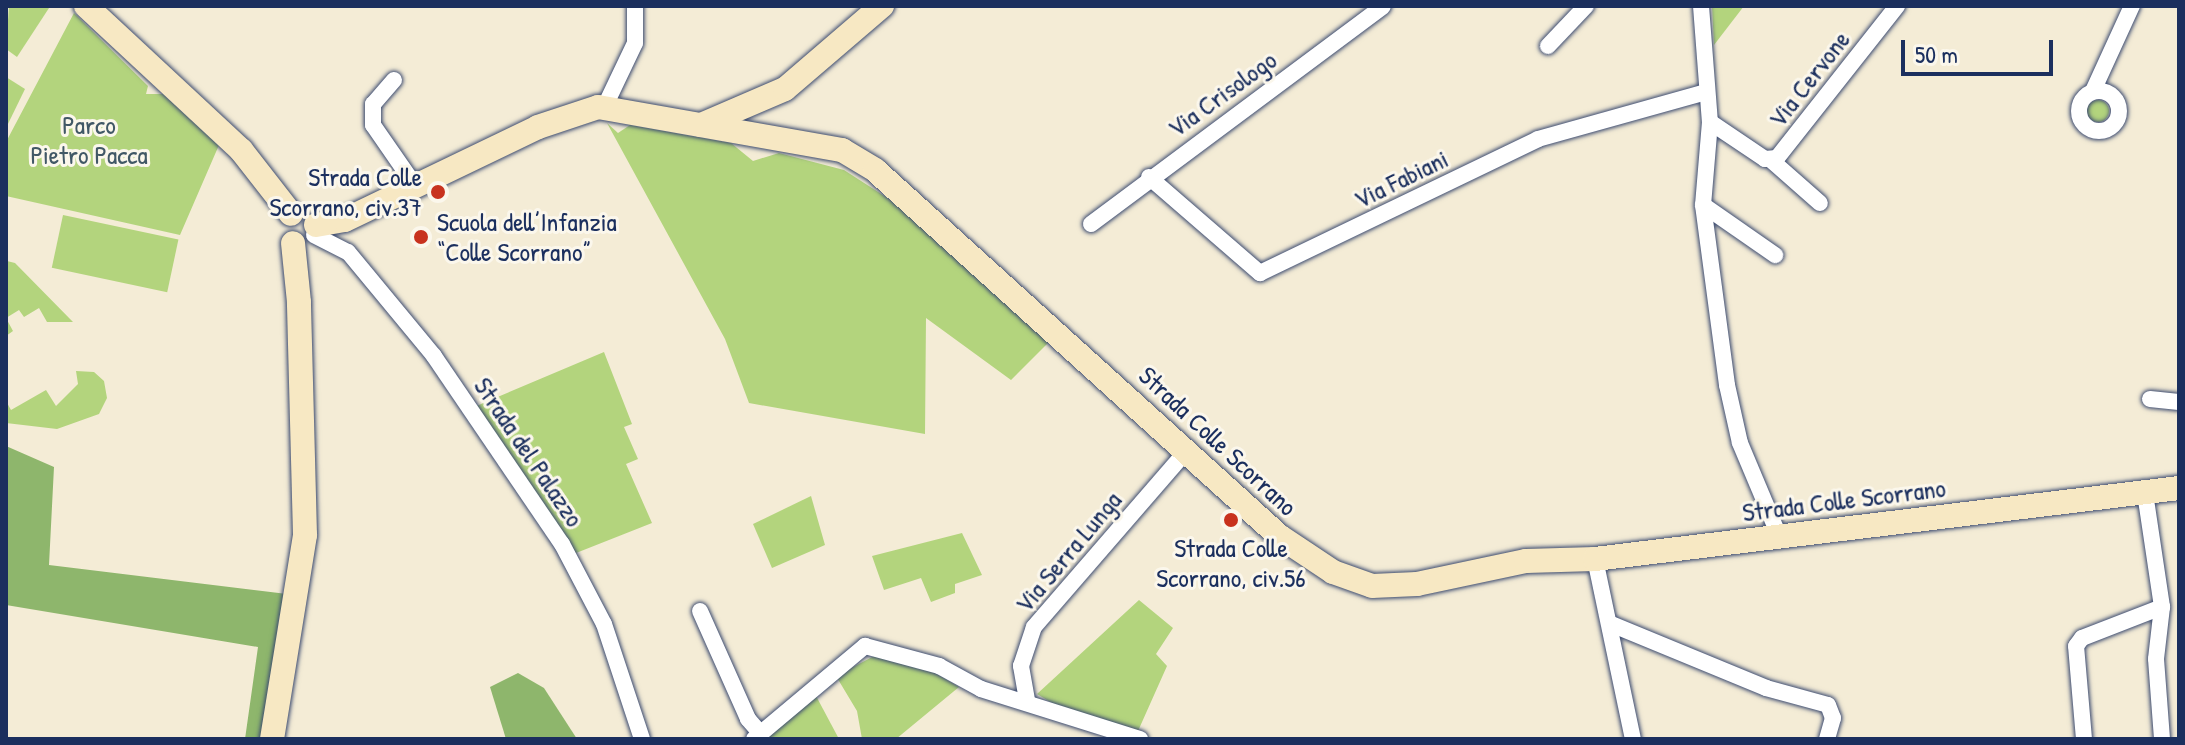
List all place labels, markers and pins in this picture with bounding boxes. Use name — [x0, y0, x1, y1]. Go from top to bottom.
place label: Strada Colle Scorrano, civ.37 — [269, 161, 422, 222]
marker: Strada Colle Scorrano, civ.37 — [429, 183, 447, 201]
place label: Scuola dell’Infanzia “Colle Scorrano” — [437, 206, 617, 268]
marker: Scuola dell’Infanzia “Colle Scorrano” — [412, 228, 430, 246]
marker: Strada Colle Scorrano, civ.56 — [1222, 511, 1240, 529]
place label: Strada Colle Scorrano, civ.56 — [1156, 532, 1306, 594]

